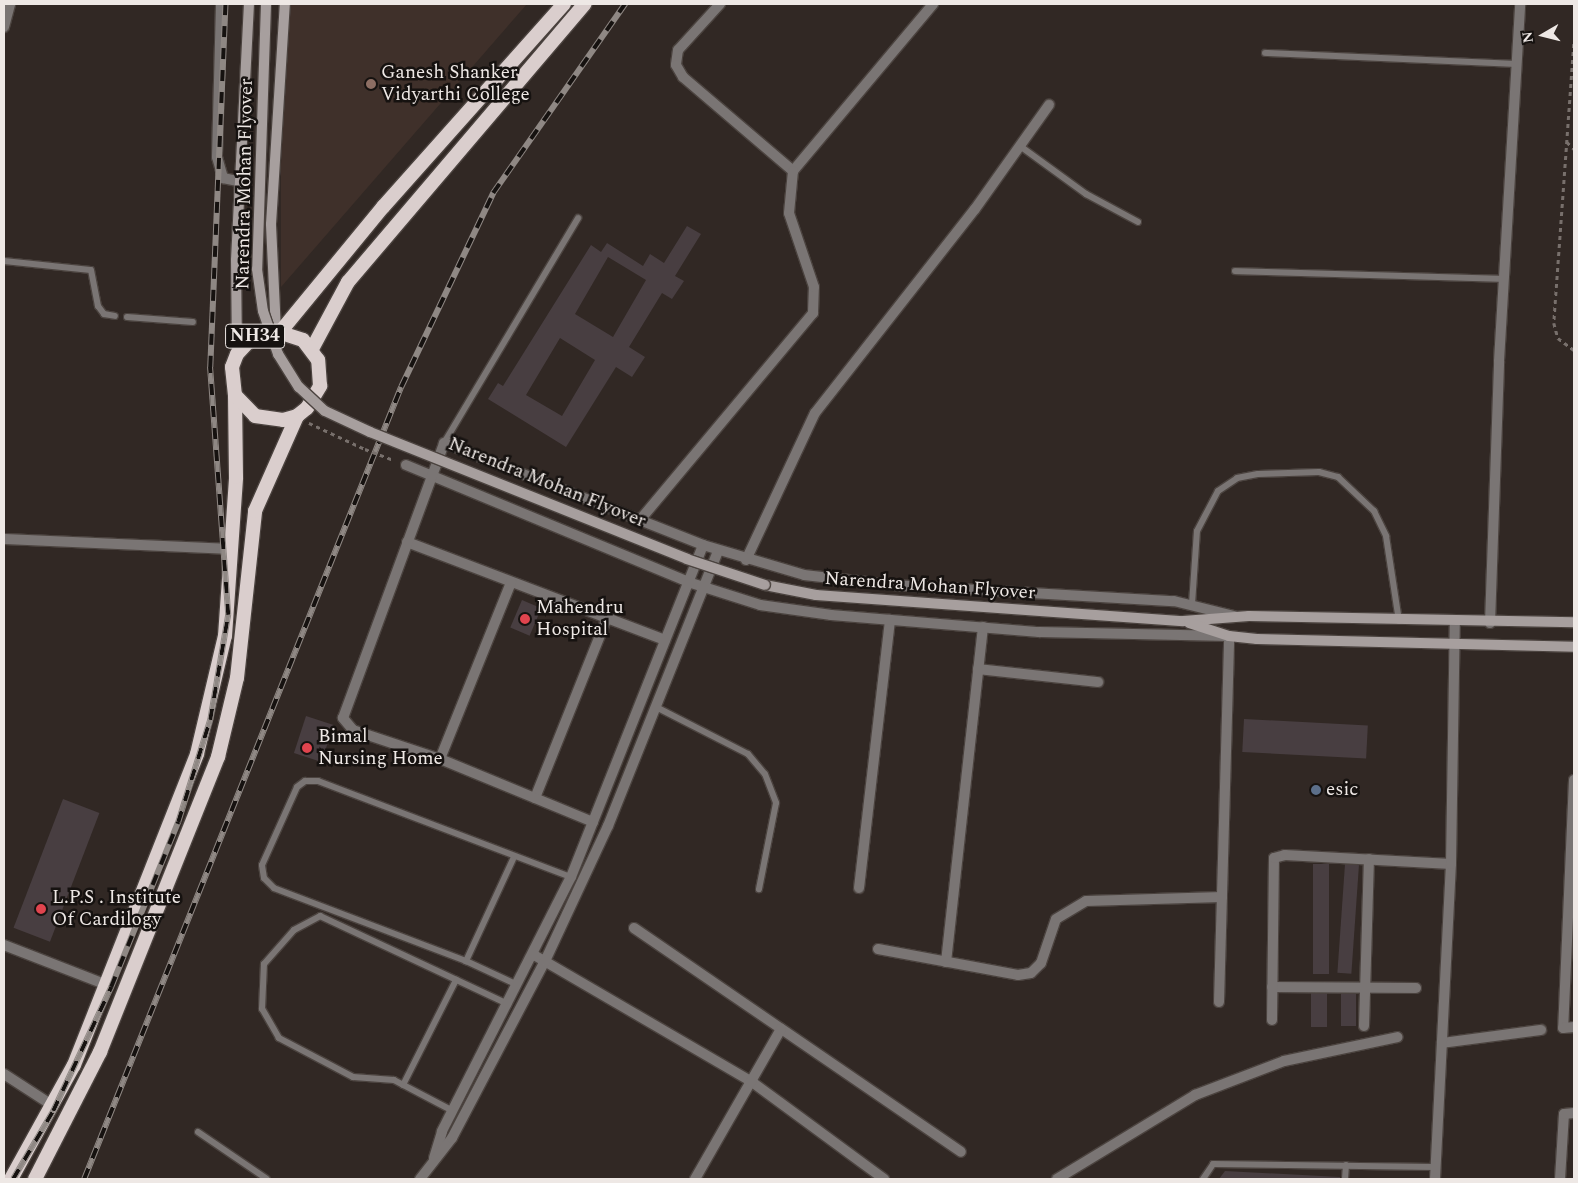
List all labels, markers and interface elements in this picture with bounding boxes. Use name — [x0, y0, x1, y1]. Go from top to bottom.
north arrow — [1518, 10, 1568, 60]
text: N — [1516, 30, 1539, 44]
place label: Ganesh Shanker Vidyarthi College — [381, 62, 530, 106]
street label: Narendra Mohan Flyover — [232, 78, 258, 290]
marker: Ganesh Shanker Vidyarthi College — [365, 78, 377, 90]
road number: NH34 — [225, 321, 285, 352]
street label: Narendra Mohan Flyover — [445, 433, 649, 533]
street label: Narendra Mohan Flyover — [824, 567, 1036, 605]
place label: Mahendru Hospital — [536, 597, 624, 641]
marker: Mahendru Hospital — [518, 612, 532, 626]
place label: Bimal Nursing Home — [318, 726, 443, 770]
marker: Bimal Nursing Home — [300, 741, 314, 755]
place label: esic — [1326, 779, 1358, 801]
marker: esic — [1310, 784, 1322, 796]
place label: L.P.S . Institute Of Cardilogy — [52, 887, 181, 931]
marker: L.P.S . Institute Of Cardilogy — [34, 902, 48, 916]

